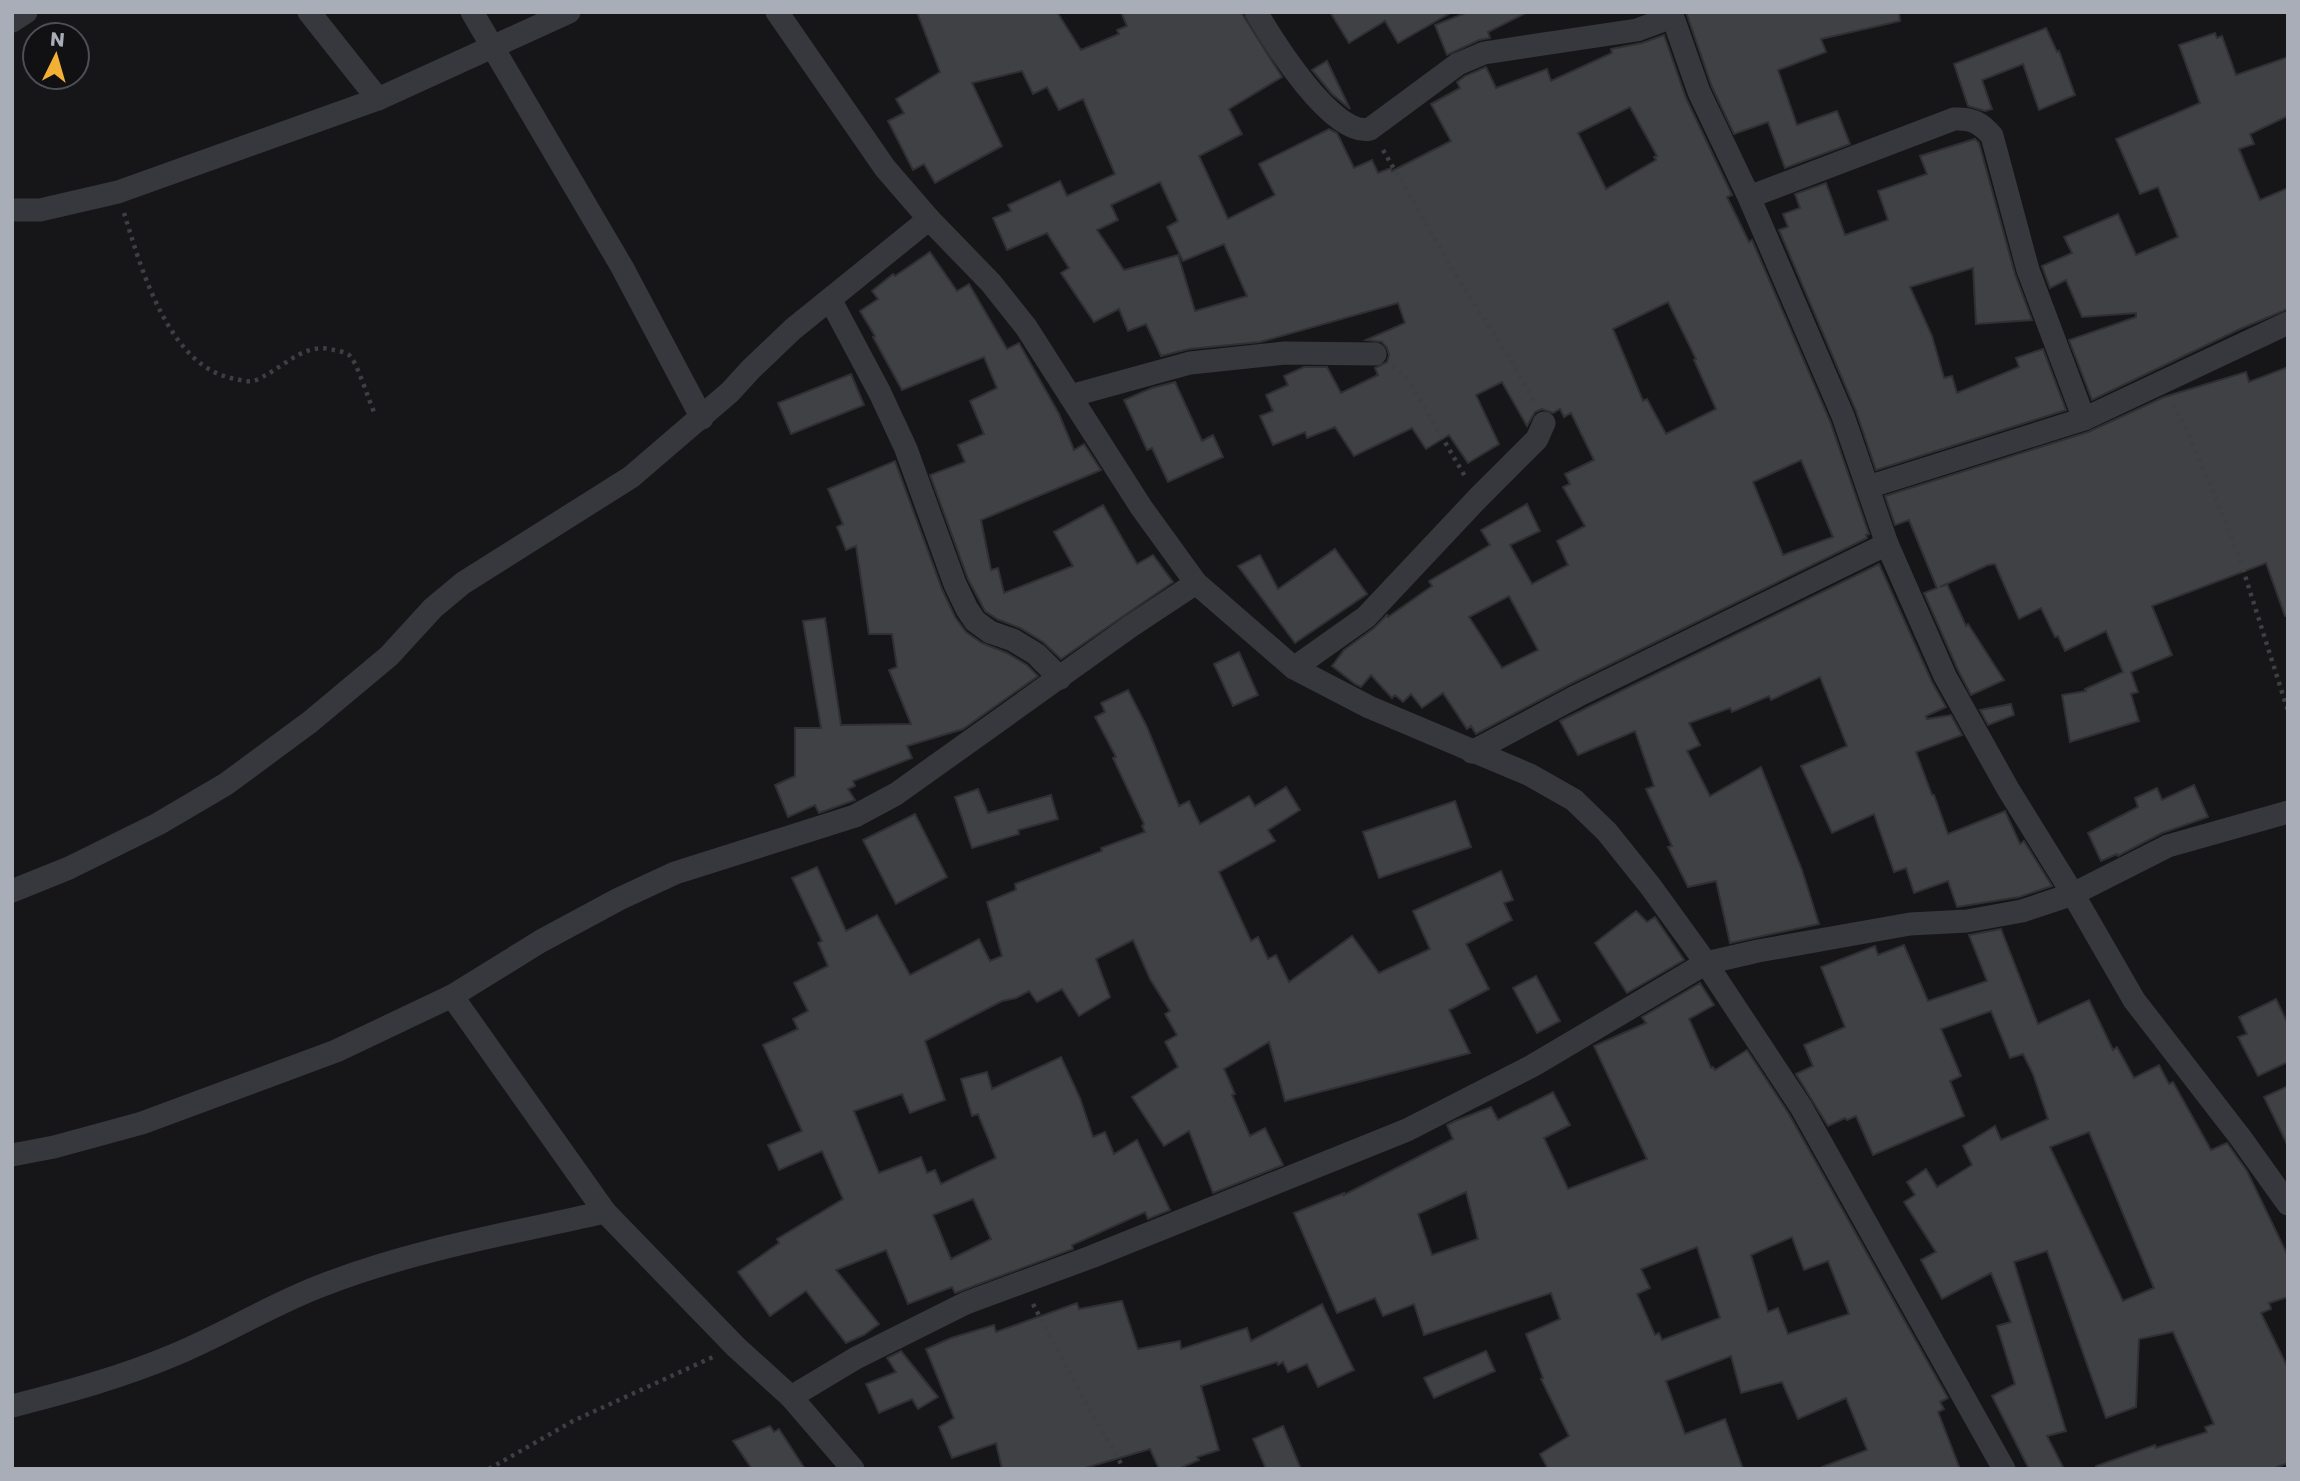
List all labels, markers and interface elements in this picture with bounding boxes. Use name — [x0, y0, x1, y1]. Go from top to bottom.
north arrow — [21, 21, 91, 91]
text: N — [49, 25, 66, 54]

